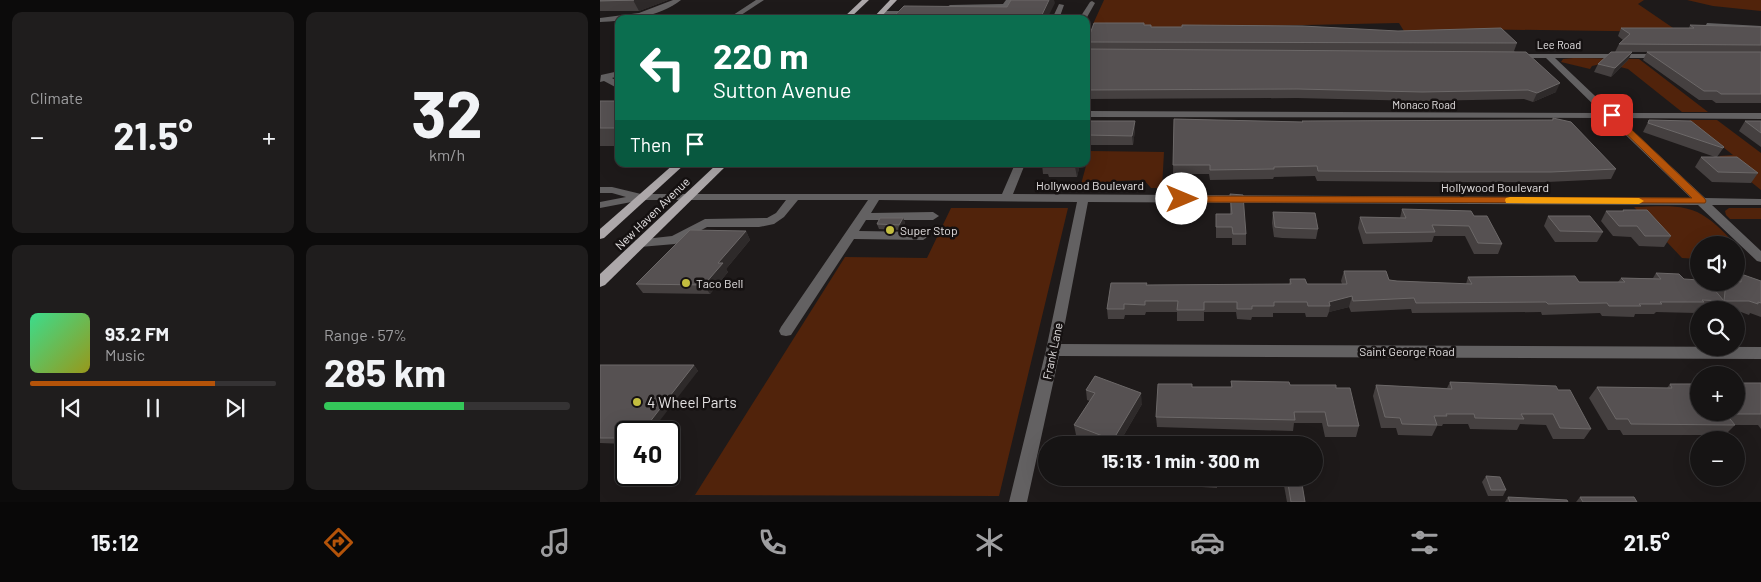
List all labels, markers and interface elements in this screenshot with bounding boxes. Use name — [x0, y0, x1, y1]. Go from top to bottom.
text: 220 m — [713, 34, 808, 76]
icon: left — [630, 35, 695, 100]
street label: Lee Road — [1537, 38, 1581, 51]
text: 32 — [411, 73, 483, 151]
text: Sutton Avenue — [713, 76, 852, 102]
text: Climate — [30, 88, 83, 107]
pin — [1591, 94, 1633, 136]
street label: Monaco Road — [1392, 98, 1456, 111]
icon: arrive — [1598, 101, 1626, 129]
text: 21.5° — [113, 112, 193, 158]
text: − — [30, 119, 44, 153]
text: + — [262, 119, 276, 153]
icon: arrive — [681, 130, 709, 158]
text: Then — [630, 133, 671, 156]
text: km/h — [429, 145, 465, 164]
position arrow — [1155, 172, 1207, 224]
street label: New Haven Avenue — [612, 174, 692, 252]
street label: Hollywood Boulevard — [1036, 178, 1144, 192]
street label: Hollywood Boulevard — [1441, 180, 1549, 194]
place label: Super Stop — [900, 223, 958, 237]
marker: Super Stop — [884, 224, 896, 236]
map controls — [1690, 236, 1745, 486]
button: sound — [1690, 236, 1745, 291]
place label: Taco Bell — [696, 276, 743, 290]
marker: Taco Bell — [680, 277, 692, 289]
button: search — [1690, 301, 1745, 356]
street label: Frank Lane — [1039, 321, 1065, 381]
text: 93.2 FM — [105, 322, 169, 345]
text: Range · 57% — [324, 325, 407, 344]
street label: Saint George Road — [1359, 344, 1455, 358]
text: Music — [105, 345, 145, 364]
text: 285 km — [324, 349, 446, 395]
button: + — [1690, 366, 1745, 421]
place label: 4 Wheel Parts — [647, 393, 737, 411]
icon: previous — [57, 394, 85, 422]
icon: pause — [139, 394, 167, 422]
icon: next — [221, 394, 249, 422]
marker: 4 Wheel Parts — [631, 396, 643, 408]
speed limit sign: 40 — [615, 421, 680, 486]
button: − — [1690, 431, 1745, 486]
text: 15:13 · 1 min · 300 m — [1101, 449, 1260, 472]
icon: directions — [321, 525, 356, 560]
icon: music — [538, 525, 573, 560]
icon: phone — [755, 525, 790, 560]
icon: climate — [972, 525, 1007, 560]
icon: car — [1190, 525, 1225, 560]
icon: filters — [1407, 525, 1442, 560]
text: 15:12 — [91, 529, 139, 555]
text: 21.5° — [1624, 529, 1670, 555]

